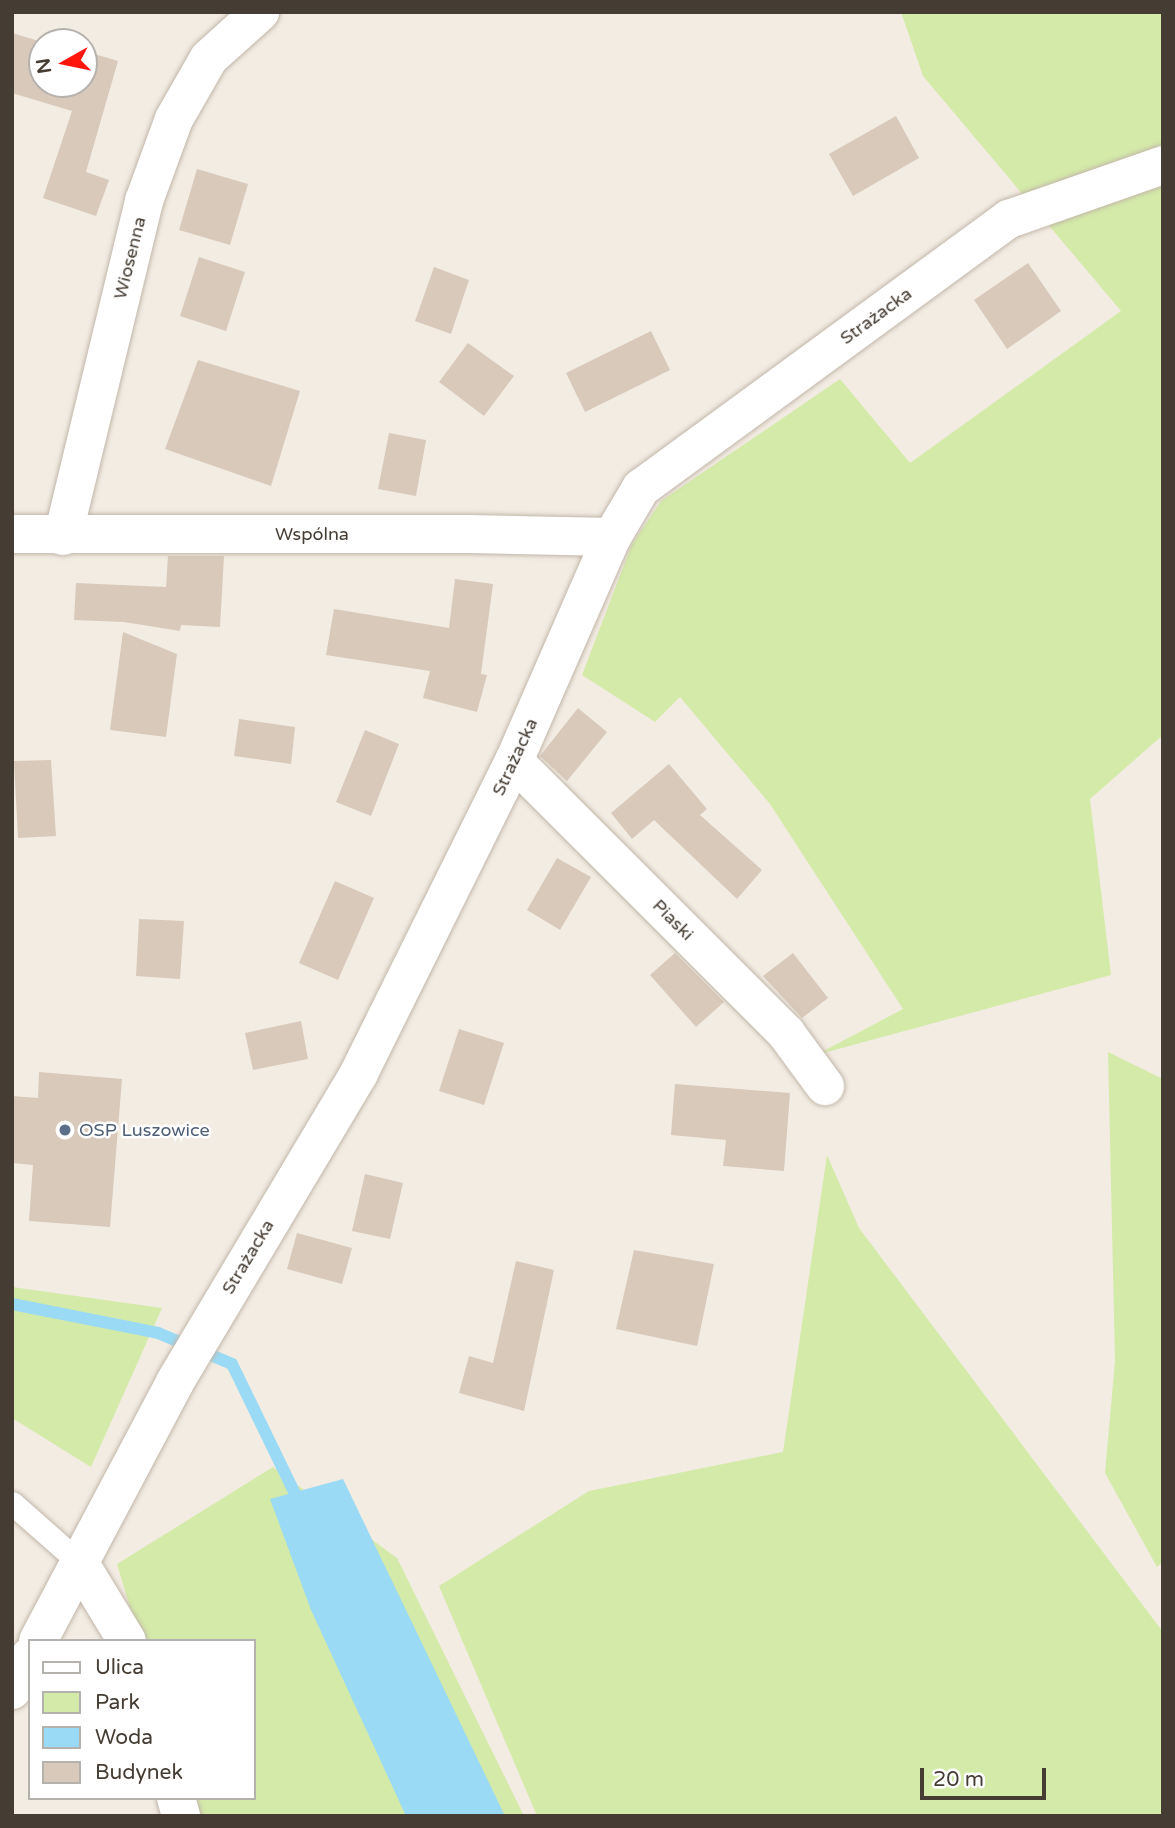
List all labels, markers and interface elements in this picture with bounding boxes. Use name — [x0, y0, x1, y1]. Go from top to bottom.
north arrow — [28, 28, 98, 98]
text: N — [32, 57, 56, 75]
street label: Wiosenna — [109, 214, 151, 302]
street label: Strażacka — [836, 283, 916, 349]
street label: Wspólna — [275, 523, 349, 545]
street label: Strażacka — [488, 715, 542, 799]
street label: Piaski — [648, 895, 698, 945]
place label: OSP Luszowice — [79, 1119, 210, 1141]
marker: OSP Luszowice — [57, 1122, 73, 1138]
street label: Strażacka — [217, 1216, 279, 1298]
legend — [28, 1639, 256, 1800]
text: Ulica — [95, 1655, 144, 1680]
text: Park — [95, 1690, 140, 1715]
text: Woda — [95, 1725, 153, 1750]
scale bar — [923, 1755, 1049, 1799]
text: Budynek — [95, 1760, 183, 1785]
text: 20 m — [933, 1767, 984, 1792]

